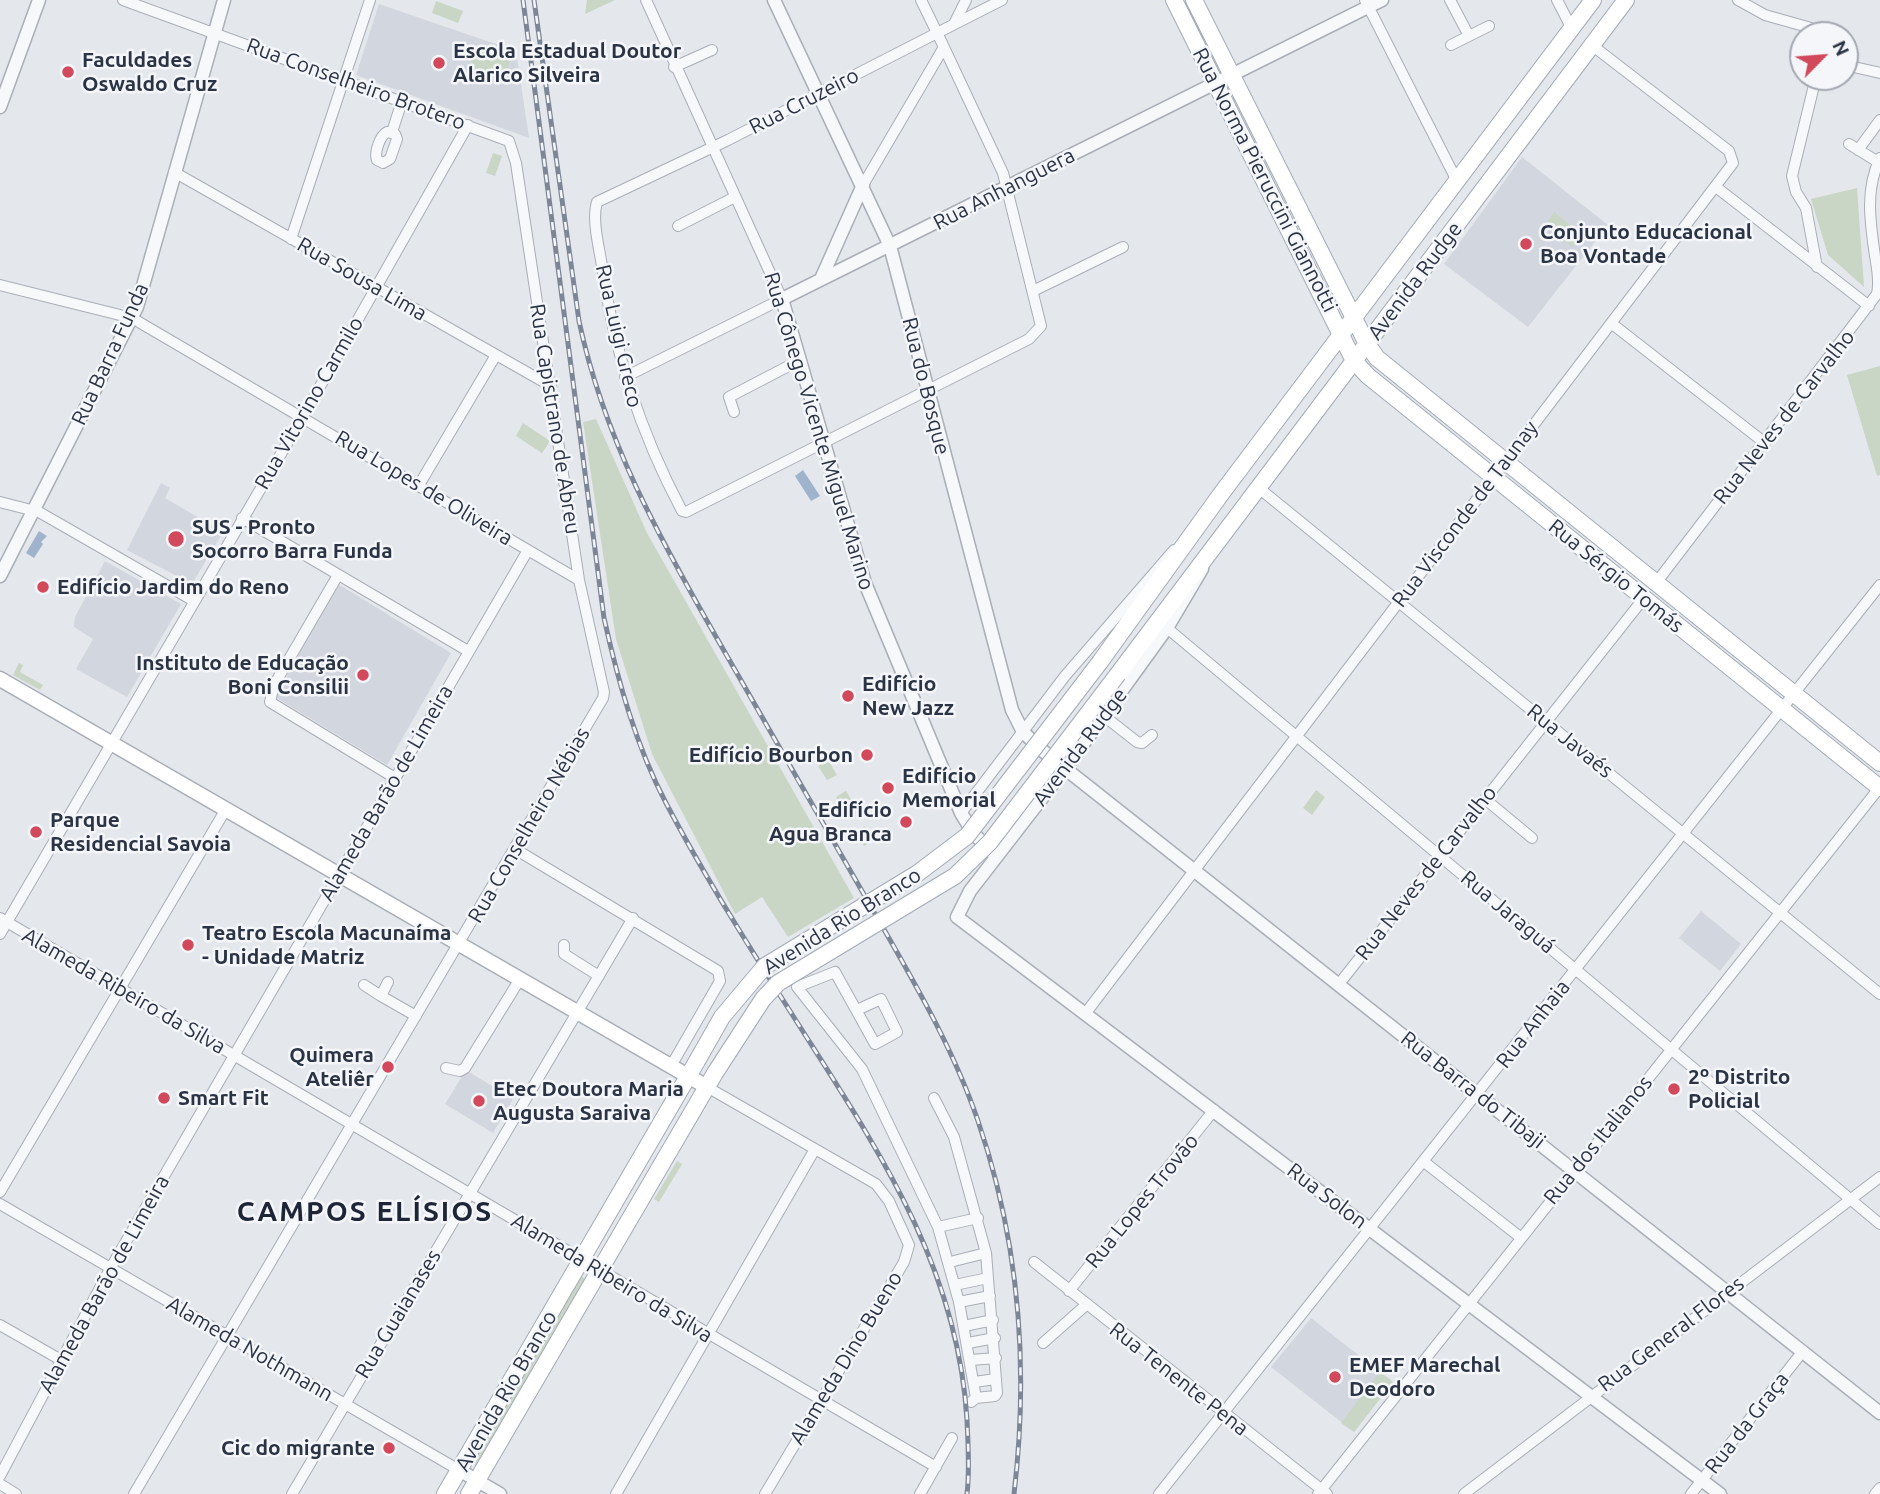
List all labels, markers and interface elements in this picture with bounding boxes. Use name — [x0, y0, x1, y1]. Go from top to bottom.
north arrow — [1789, 21, 1859, 91]
street label: Rua Conselheiro Brotero — [243, 33, 469, 135]
text: N — [1828, 37, 1854, 59]
place label: Escola Estadual Doutor Alarico Silveira — [453, 38, 681, 88]
street label: Rua Norma Pieruccini Giannotti — [1187, 44, 1343, 316]
place label: Faculdades Oswaldo Cruz — [82, 47, 217, 97]
marker: Escola Estadual Doutor Alarico Silveira — [431, 55, 447, 71]
street label: Rua Cruzeiro — [745, 63, 863, 139]
marker: Faculdades Oswaldo Cruz — [60, 64, 76, 80]
street label: Rua Anhanguera — [929, 142, 1079, 236]
street label: Avenida Rudge — [1362, 217, 1468, 345]
place label: Conjunto Educacional Boa Vontade — [1540, 219, 1752, 269]
street label: Rua Sousa Lima — [293, 232, 431, 326]
marker: Conjunto Educacional Boa Vontade — [1518, 236, 1534, 252]
street label: Rua Luigi Greco — [590, 262, 648, 410]
street label: Rua Cônego Vicente Miguel Marino — [759, 269, 879, 593]
street label: Rua Barra Funda — [66, 279, 154, 429]
street label: Rua Capistrano de Abreu — [524, 302, 586, 536]
street label: Rua Vitorino Carmilo — [249, 312, 369, 494]
street label: Rua do Bosque — [897, 315, 955, 457]
street label: Rua Neves de Carvalho — [1708, 325, 1860, 509]
street label: Rua Visconde de Taunay — [1387, 416, 1543, 612]
street label: Rua Lopes de Oliveira — [331, 425, 517, 551]
place label: SUS - Pronto Socorro Barra Funda — [192, 514, 393, 564]
street label: Rua Sérgio Tomás — [1543, 514, 1689, 638]
marker: SUS - Pronto Socorro Barra Funda — [166, 529, 186, 549]
place label: Edifício Jardim do Reno — [57, 574, 289, 600]
marker: Edifício Jardim do Reno — [35, 579, 51, 595]
place label: Instituto de Educação Boni Consilii — [136, 650, 349, 700]
marker: Instituto de Educação Boni Consilii — [355, 667, 371, 683]
place label: Edifício New Jazz — [862, 671, 954, 721]
street label: Alameda Barão de Limeira — [314, 680, 458, 906]
street label: Avenida Rudge — [1027, 683, 1133, 811]
marker: Edifício New Jazz — [840, 688, 856, 704]
street label: Rua Javaés — [1522, 699, 1618, 783]
street label: Rua Conselheiro Nébias — [463, 723, 595, 927]
place label: Edifício Bourbon — [689, 742, 853, 768]
marker: Edifício Bourbon — [859, 747, 875, 763]
place label: Edifício Memorial — [902, 763, 996, 813]
marker: Edifício Memorial — [880, 780, 896, 796]
street label: Rua Neves de Carvalho — [1350, 781, 1502, 965]
place label: Edifício Agua Branca — [769, 797, 892, 847]
place label: Parque Residencial Savoia — [50, 807, 231, 857]
marker: Edifício Agua Branca — [898, 814, 914, 830]
marker: Parque Residencial Savoia — [28, 824, 44, 840]
street label: Avenida Rio Branco — [758, 862, 926, 980]
street label: Rua Jaraguá — [1456, 865, 1560, 959]
place label: Teatro Escola Macunaíma - Unidade Matriz — [202, 920, 451, 970]
street label: Alameda Ribeiro da Silva — [18, 923, 230, 1059]
marker: Teatro Escola Macunaíma - Unidade Matriz — [180, 937, 196, 953]
street label: Rua Anhaia — [1491, 975, 1575, 1073]
street label: Rua Barra do Tibaji — [1396, 1026, 1550, 1154]
place label: Quimera Ateliêr — [289, 1042, 374, 1092]
marker: Quimera Ateliêr — [380, 1059, 396, 1075]
place label: 2º Distrito Policial — [1688, 1064, 1790, 1114]
street label: Rua dos Italianos — [1538, 1071, 1658, 1209]
place label: Etec Doutora Maria Augusta Saraiva — [493, 1076, 684, 1126]
marker: 2º Distrito Policial — [1666, 1081, 1682, 1097]
place label: Smart Fit — [178, 1085, 269, 1111]
marker: Smart Fit — [156, 1090, 172, 1106]
marker: Etec Doutora Maria Augusta Saraiva — [471, 1093, 487, 1109]
street label: Rua Lopes Trovão — [1080, 1129, 1204, 1273]
street label: Rua Solon — [1282, 1158, 1372, 1234]
street label: Alameda Barão de Limeira — [33, 1170, 175, 1398]
district label: CAMPOS ELÍSIOS — [239, 1195, 491, 1229]
street label: Alameda Ribeiro da Silva — [507, 1208, 717, 1348]
street label: Rua Guaianases — [350, 1245, 446, 1383]
street label: Alameda Dino Bueno — [784, 1267, 908, 1449]
street label: Rua General Flores — [1593, 1271, 1749, 1397]
street label: Alameda Nothmann — [162, 1291, 338, 1407]
street label: Avenida Rio Branco — [450, 1306, 562, 1476]
street label: Rua Tenente Pena — [1104, 1317, 1254, 1441]
place label: EMEF Marechal Deodoro — [1349, 1352, 1500, 1402]
street label: Rua da Graça — [1700, 1367, 1794, 1479]
marker: EMEF Marechal Deodoro — [1327, 1369, 1343, 1385]
place label: Cic do migrante — [221, 1435, 375, 1461]
marker: Cic do migrante — [381, 1440, 397, 1456]

